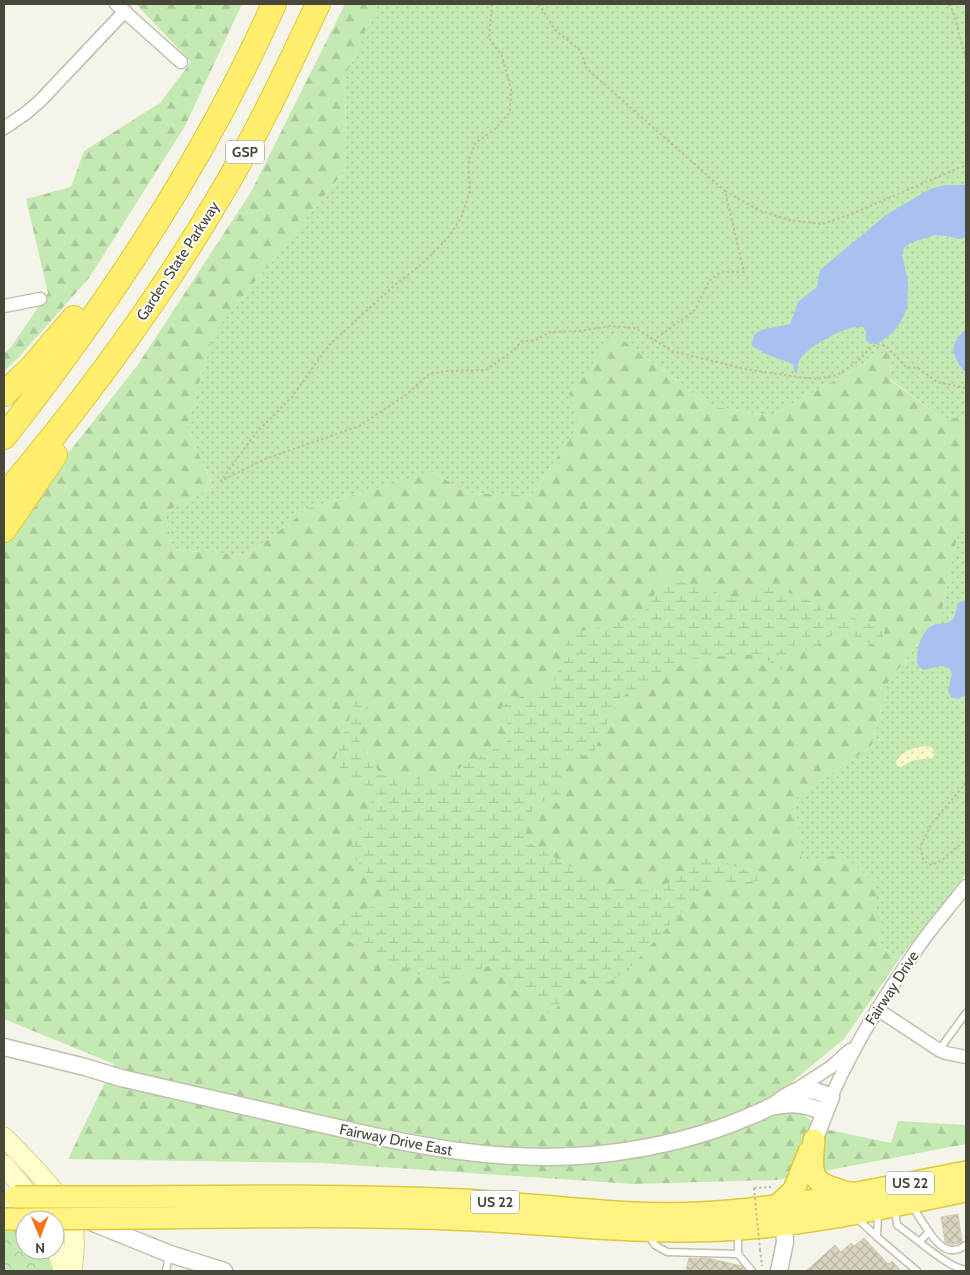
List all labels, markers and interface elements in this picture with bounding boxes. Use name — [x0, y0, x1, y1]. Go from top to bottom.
road number: GSP — [226, 140, 264, 163]
street label: Garden State Parkway — [133, 198, 224, 324]
street label: Fairway Drive — [861, 947, 923, 1028]
street label: Fairway Drive East — [338, 1120, 454, 1160]
road number: US 22 — [886, 1172, 934, 1194]
road number: US 22 — [471, 1190, 519, 1214]
north arrow — [15, 1210, 65, 1260]
text: N — [35, 1239, 45, 1257]

